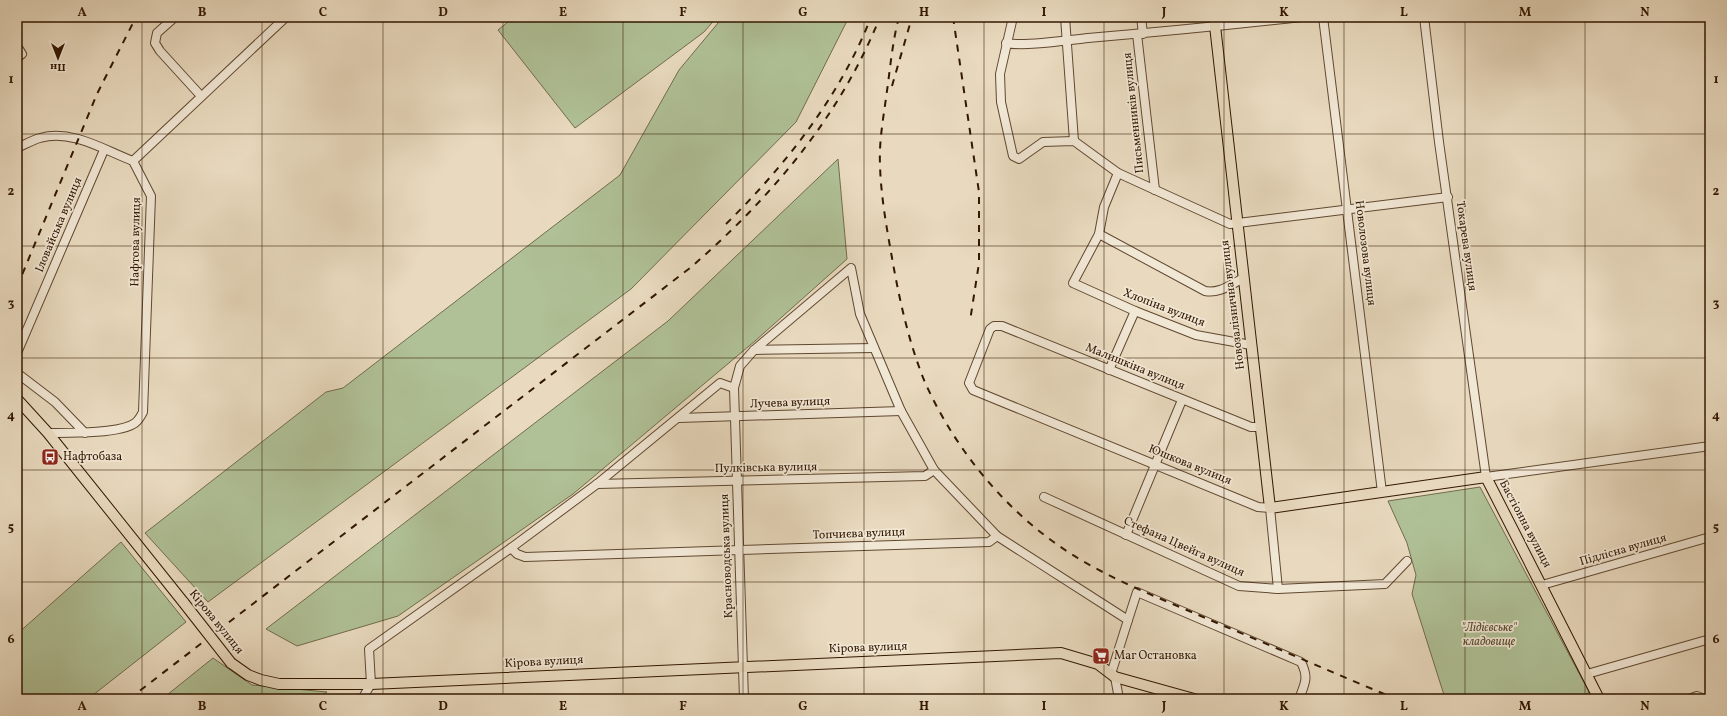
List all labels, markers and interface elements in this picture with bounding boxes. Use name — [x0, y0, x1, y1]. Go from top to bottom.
text: A — [77, 4, 87, 22]
text: B — [198, 4, 207, 22]
text: C — [319, 4, 327, 22]
text: D — [438, 4, 448, 22]
text: E — [559, 4, 567, 22]
text: F — [679, 4, 687, 22]
text: G — [798, 4, 808, 22]
text: H — [919, 4, 929, 22]
text: I — [1042, 4, 1047, 22]
text: J — [1161, 4, 1167, 22]
text: K — [1279, 4, 1289, 22]
text: L — [1400, 4, 1408, 22]
text: M — [1519, 4, 1532, 22]
text: N — [1640, 4, 1650, 22]
north arrow — [38, 38, 78, 78]
street label: Письменників вулиця — [1120, 52, 1148, 174]
text: Пн — [50, 59, 66, 74]
text: 1 — [8, 71, 14, 89]
text: 1 — [1713, 71, 1719, 89]
street label: Іловайська вулиця — [32, 175, 86, 275]
text: 2 — [8, 183, 15, 201]
text: 2 — [1713, 183, 1720, 201]
street label: Нафтова вулиця — [127, 197, 145, 287]
street label: Новолозова вулиця — [1351, 199, 1379, 307]
street label: Токарева вулиця — [1452, 200, 1480, 292]
street label: Новозалізнична вулиця — [1217, 239, 1249, 371]
street label: Хлопіна вулиця — [1121, 285, 1207, 331]
text: 3 — [8, 295, 15, 313]
text: 3 — [1713, 295, 1720, 313]
street label: Малишкіна вулиця — [1083, 340, 1187, 394]
street label: Лучева вулиця — [750, 394, 830, 412]
text: 4 — [7, 407, 15, 425]
text: 4 — [1712, 407, 1720, 425]
street label: Юшкова вулиця — [1146, 441, 1234, 489]
bus stop icon: Нафтобаза — [40, 447, 60, 467]
place label: Нафтобаза — [63, 449, 122, 465]
street label: Пулківська вулиця — [715, 459, 817, 477]
street label: Бастіонна вулиця — [1495, 477, 1555, 571]
street label: Красноводська вулиця — [717, 493, 737, 619]
street label: Стефана Цвейга вулиця — [1121, 513, 1247, 581]
text: 5 — [8, 519, 14, 537]
text: 5 — [1713, 519, 1719, 537]
street label: Топчиєва вулиця — [812, 524, 906, 544]
street label: Підлісна вулиця — [1578, 530, 1668, 570]
street label: Кірова вулиця — [185, 586, 247, 658]
park label: "Лідієвське" кладовище — [1461, 620, 1518, 650]
text: 6 — [7, 631, 15, 649]
text: 6 — [1712, 631, 1720, 649]
street label: Кірова вулиця — [828, 639, 908, 657]
supermarket icon: Маг Остановка — [1091, 646, 1111, 666]
place label: Маг Остановка — [1114, 648, 1197, 664]
street label: Кірова вулиця — [504, 652, 584, 672]
text: A — [77, 698, 87, 716]
text: B — [198, 698, 207, 716]
text: C — [319, 698, 327, 716]
text: D — [438, 698, 448, 716]
text: E — [559, 698, 567, 716]
text: F — [679, 698, 687, 716]
text: G — [798, 698, 808, 716]
text: H — [919, 698, 929, 716]
text: I — [1042, 698, 1047, 716]
text: J — [1161, 698, 1167, 716]
text: K — [1279, 698, 1289, 716]
text: L — [1400, 698, 1408, 716]
text: M — [1519, 698, 1532, 716]
text: N — [1640, 698, 1650, 716]

